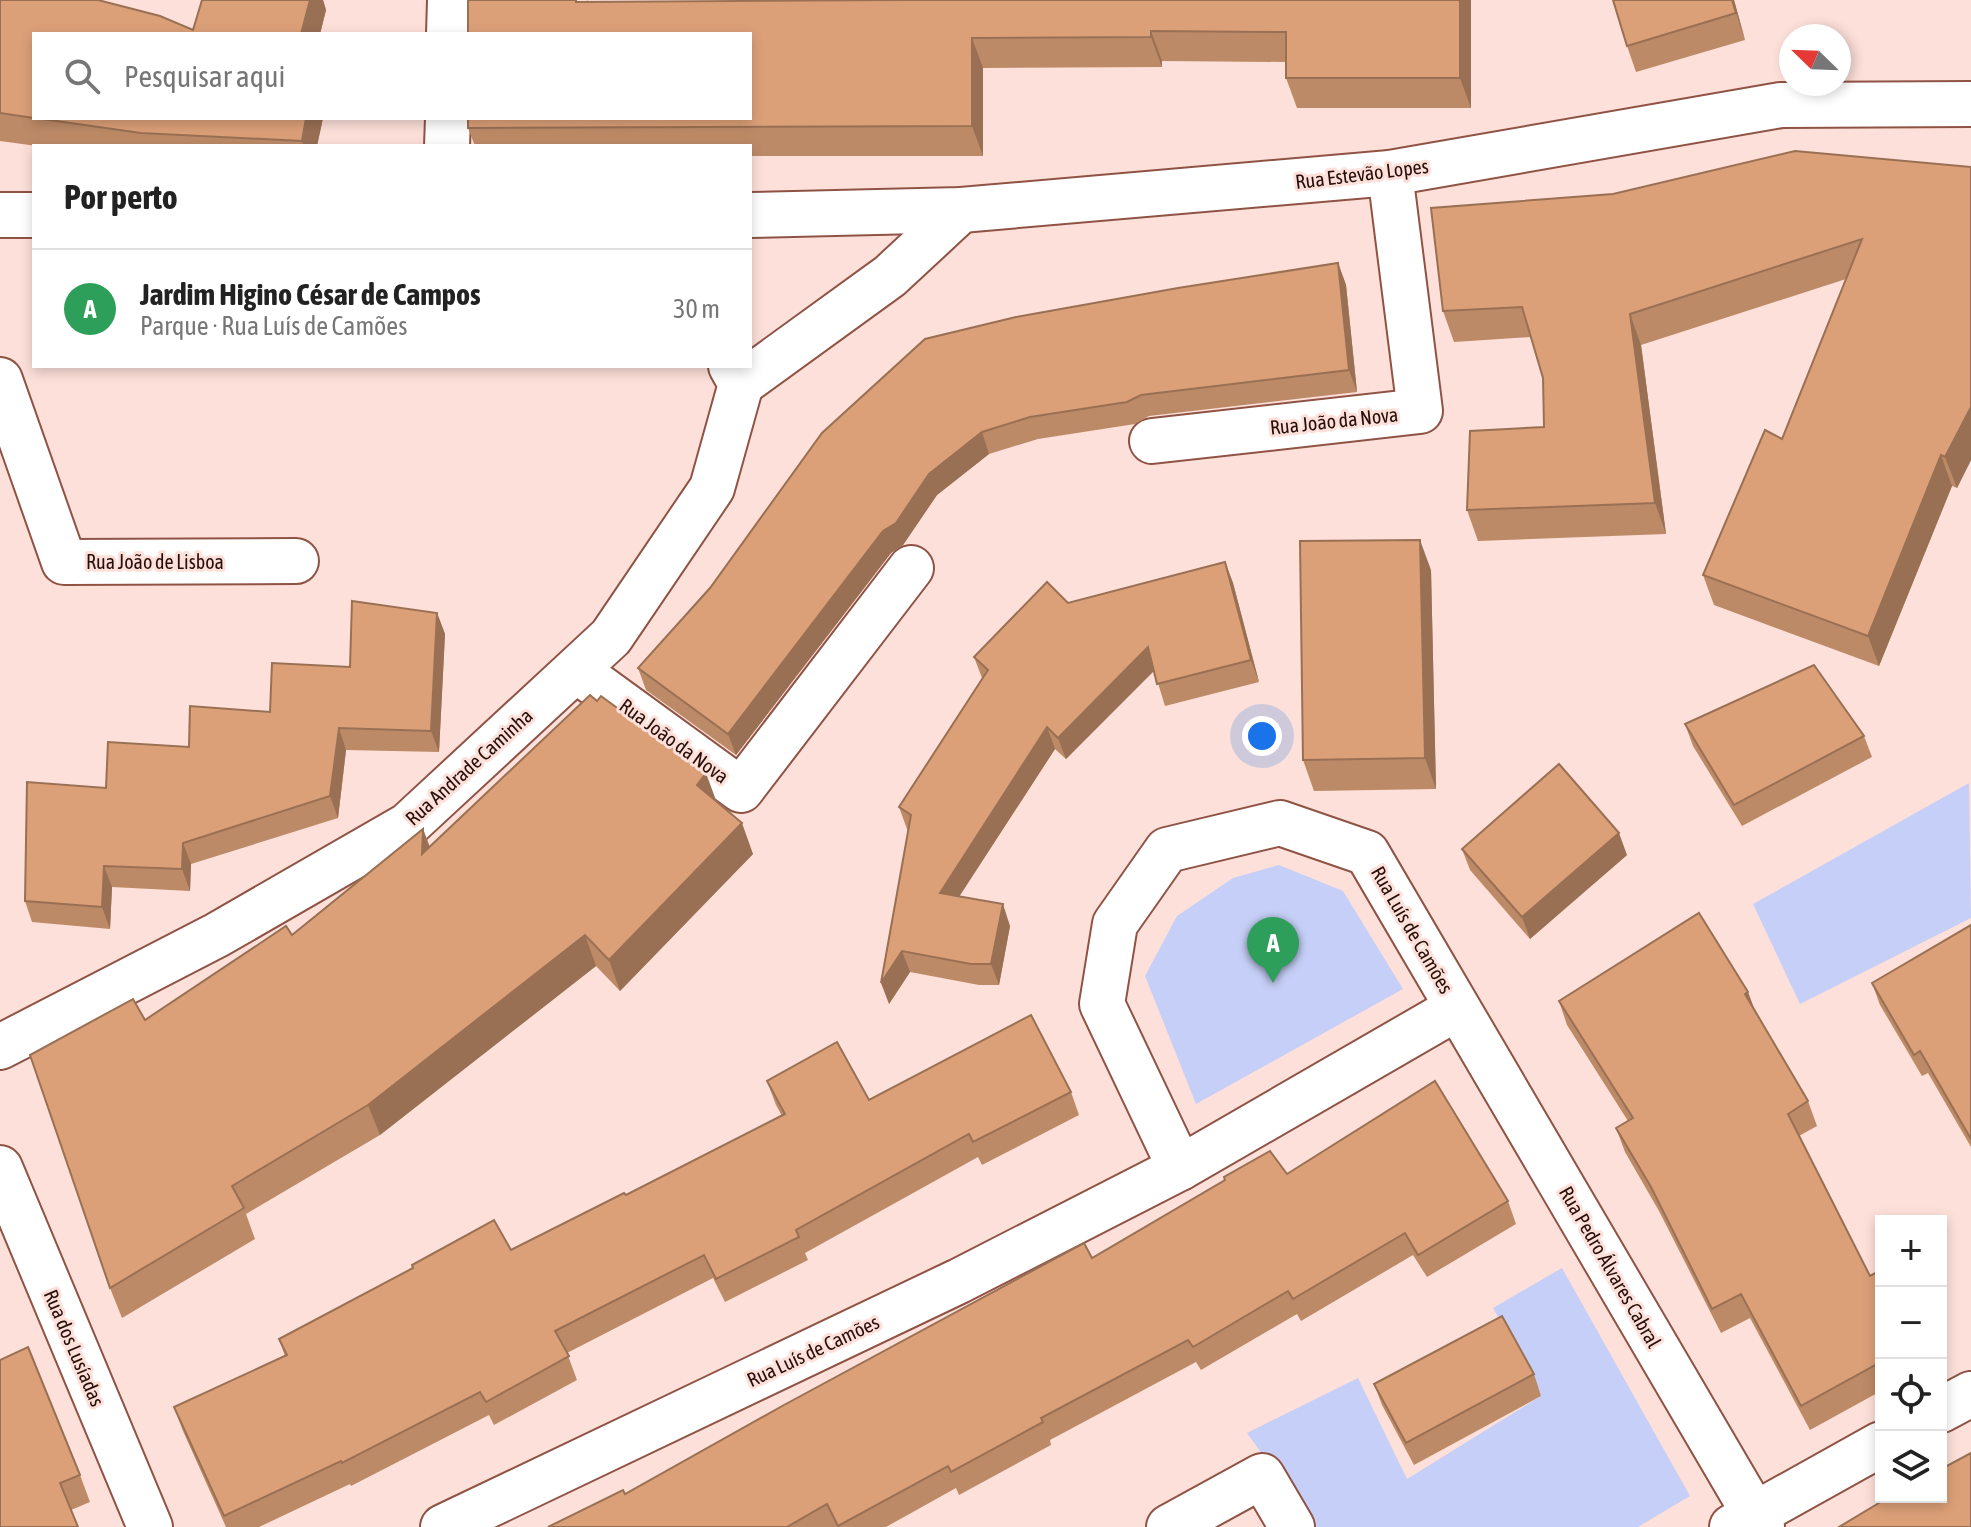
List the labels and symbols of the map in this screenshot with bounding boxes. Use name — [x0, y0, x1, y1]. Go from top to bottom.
north arrow — [1779, 24, 1851, 96]
street label: Rua Estevão Lopes — [1294, 154, 1430, 193]
street label: Rua João da Nova — [1269, 402, 1399, 439]
street label: Rua João de Lisboa — [86, 550, 224, 573]
street label: Rua João da Nova — [615, 693, 733, 788]
street label: Rua Andrade Caminha — [400, 704, 537, 830]
your location — [1242, 716, 1282, 756]
street label: Rua Luís de Camões — [1367, 862, 1458, 997]
pin: A — [1247, 917, 1299, 983]
street label: Rua Pedro Álvares Cabral — [1555, 1182, 1666, 1352]
street label: Rua dos Lusíadas — [40, 1286, 109, 1410]
street label: Rua Luís de Camões — [743, 1310, 882, 1391]

